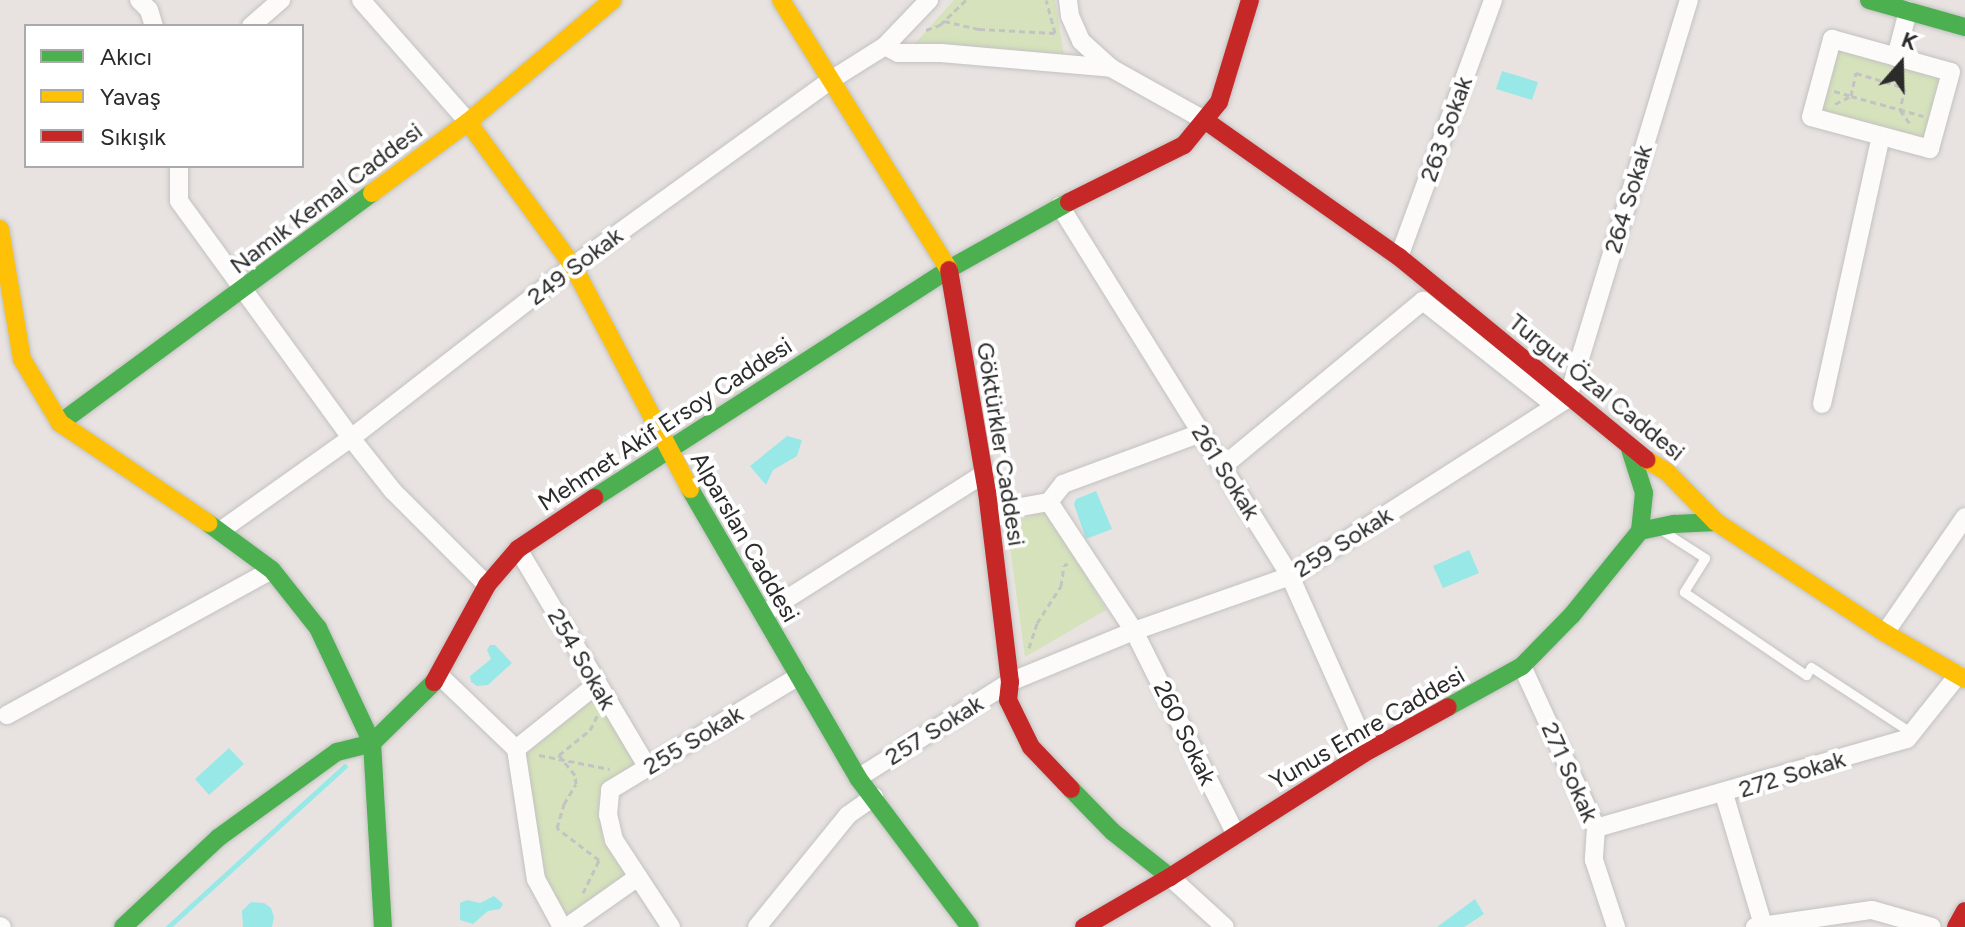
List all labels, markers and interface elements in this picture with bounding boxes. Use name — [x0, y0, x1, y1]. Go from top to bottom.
legend — [24, 24, 304, 168]
north arrow — [1861, 24, 1941, 104]
text: K — [1898, 26, 1921, 56]
text: Akıcı — [100, 42, 152, 71]
street label: 263 Sokak — [1414, 72, 1478, 186]
text: Yavaş — [100, 82, 161, 111]
street label: Namık Kemal Caddesi — [224, 116, 428, 280]
text: Sıkışık — [100, 122, 166, 151]
street label: 264 Sokak — [1598, 141, 1658, 257]
street label: 249 Sokak — [522, 221, 628, 311]
street label: Turgut Özal Caddesi — [1503, 307, 1691, 467]
street label: Mehmet Akif Ersoy Caddesi — [533, 331, 797, 517]
street label: Göktürkler Caddesi — [971, 340, 1031, 548]
street label: 261 Sokak — [1186, 419, 1266, 525]
street label: Alparslan Caddesi — [685, 447, 805, 627]
street label: 259 Sokak — [1288, 500, 1398, 584]
street label: 254 Sokak — [542, 603, 622, 715]
street label: Yunus Emre Caddesi — [1264, 660, 1470, 796]
street label: 260 Sokak — [1147, 676, 1223, 790]
street label: 257 Sokak — [880, 689, 988, 771]
street label: 255 Sokak — [638, 699, 748, 781]
street label: 271 Sokak — [1535, 718, 1605, 826]
street label: 272 Sokak — [1735, 744, 1849, 804]

